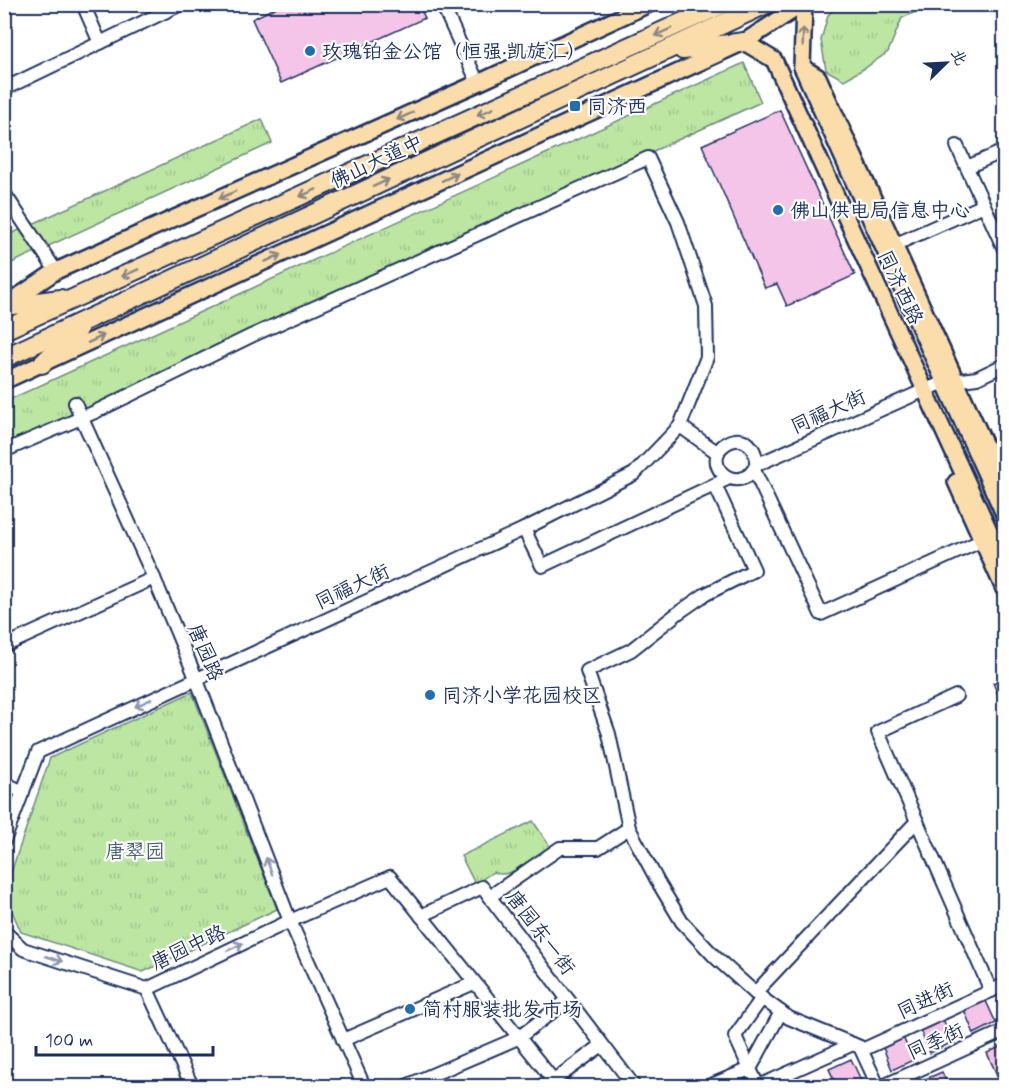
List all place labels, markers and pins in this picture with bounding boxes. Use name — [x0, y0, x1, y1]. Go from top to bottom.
place label: 玫瑰铂金公馆（恒强·凯旋汇） — [322, 39, 587, 66]
marker: 玫瑰铂金公馆（恒强·凯旋汇） — [303, 44, 317, 58]
place label: 同济西 — [587, 94, 647, 121]
marker: 同济西 — [568, 99, 582, 113]
place label: 佛山供电局信息中心 — [790, 198, 970, 225]
marker: 佛山供电局信息中心 — [771, 203, 785, 217]
place label: 同济小学花园校区 — [442, 683, 602, 710]
marker: 同济小学花园校区 — [423, 688, 437, 702]
place label: 简村服装批发市场 — [422, 997, 582, 1024]
marker: 简村服装批发市场 — [403, 1002, 417, 1016]

